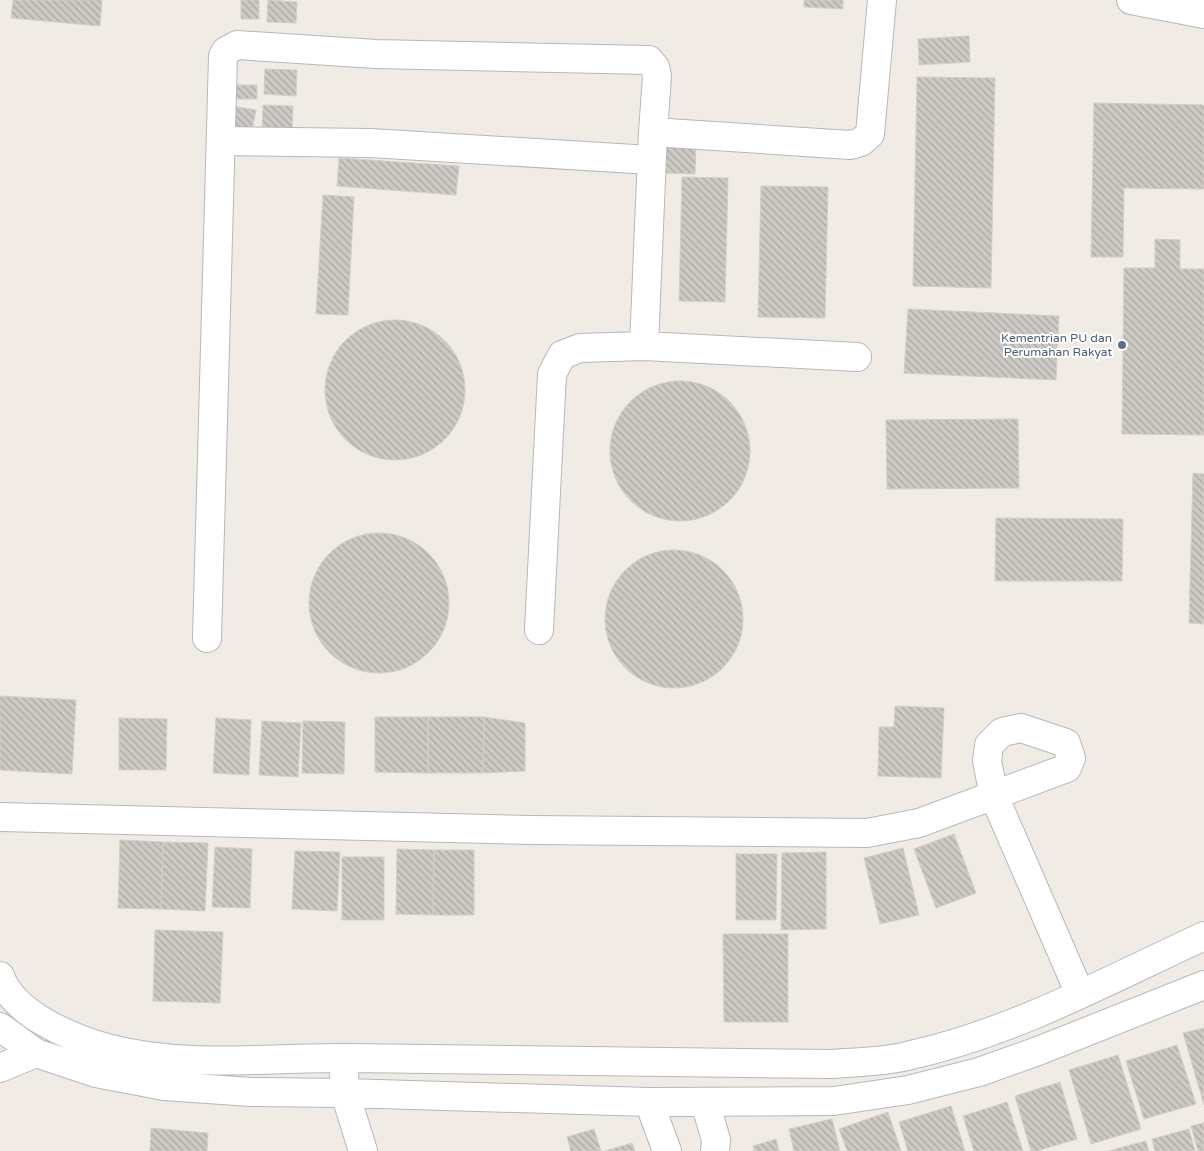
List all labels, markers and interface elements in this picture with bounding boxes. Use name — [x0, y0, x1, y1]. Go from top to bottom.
place label: Kementrian PU dan Perumahan Rakyat — [1001, 331, 1112, 359]
marker: Kementrian PU dan Perumahan Rakyat — [1116, 339, 1128, 351]

